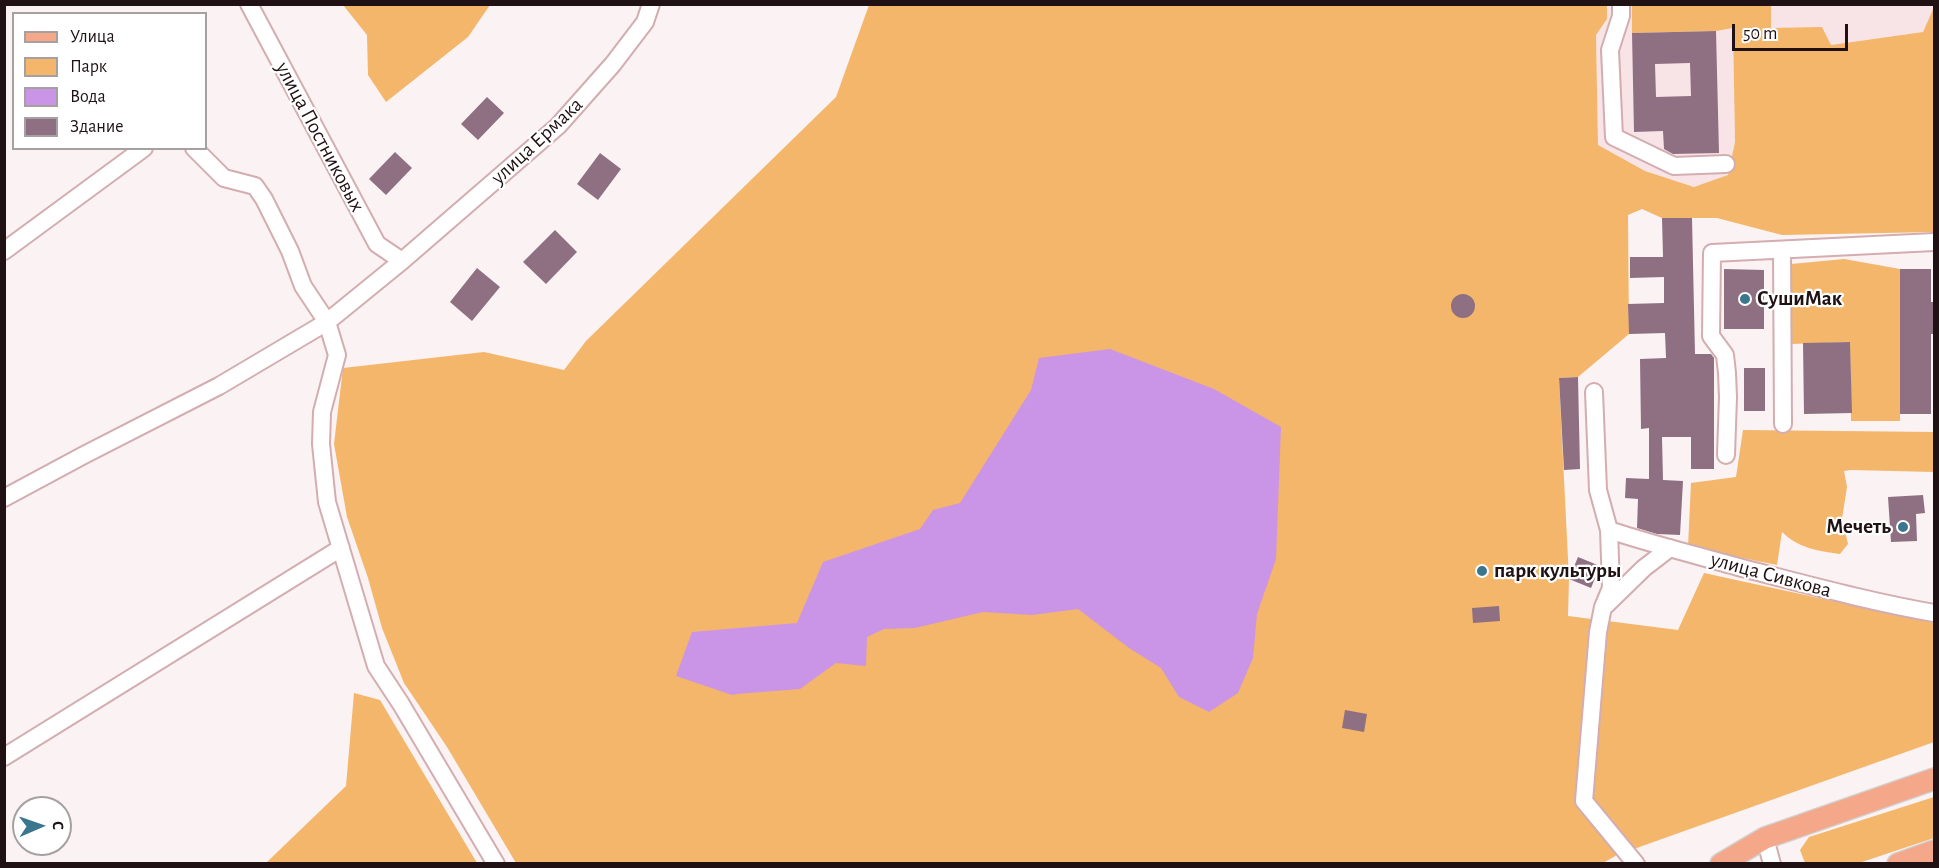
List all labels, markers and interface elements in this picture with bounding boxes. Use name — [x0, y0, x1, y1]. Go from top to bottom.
legend — [12, 12, 207, 150]
scale bar — [1735, 12, 1850, 50]
text: 50 m — [1743, 25, 1777, 43]
text: Улица — [70, 28, 115, 46]
text: Парк — [70, 58, 107, 76]
street label: улица Постниковых — [270, 58, 370, 216]
text: Вода — [70, 88, 106, 106]
street label: улица Ермака — [486, 92, 588, 190]
text: Здание — [70, 118, 124, 136]
place label: СушиМак — [1757, 286, 1842, 312]
marker: СушиМак — [1738, 292, 1752, 306]
place label: Мечеть — [1826, 514, 1891, 540]
marker: Мечеть — [1896, 520, 1910, 534]
street label: улица Сивкова — [1708, 547, 1834, 603]
place label: парк культуры — [1494, 558, 1621, 584]
marker: парк культуры — [1475, 564, 1489, 578]
north arrow — [12, 796, 72, 856]
text: С — [50, 821, 66, 830]

